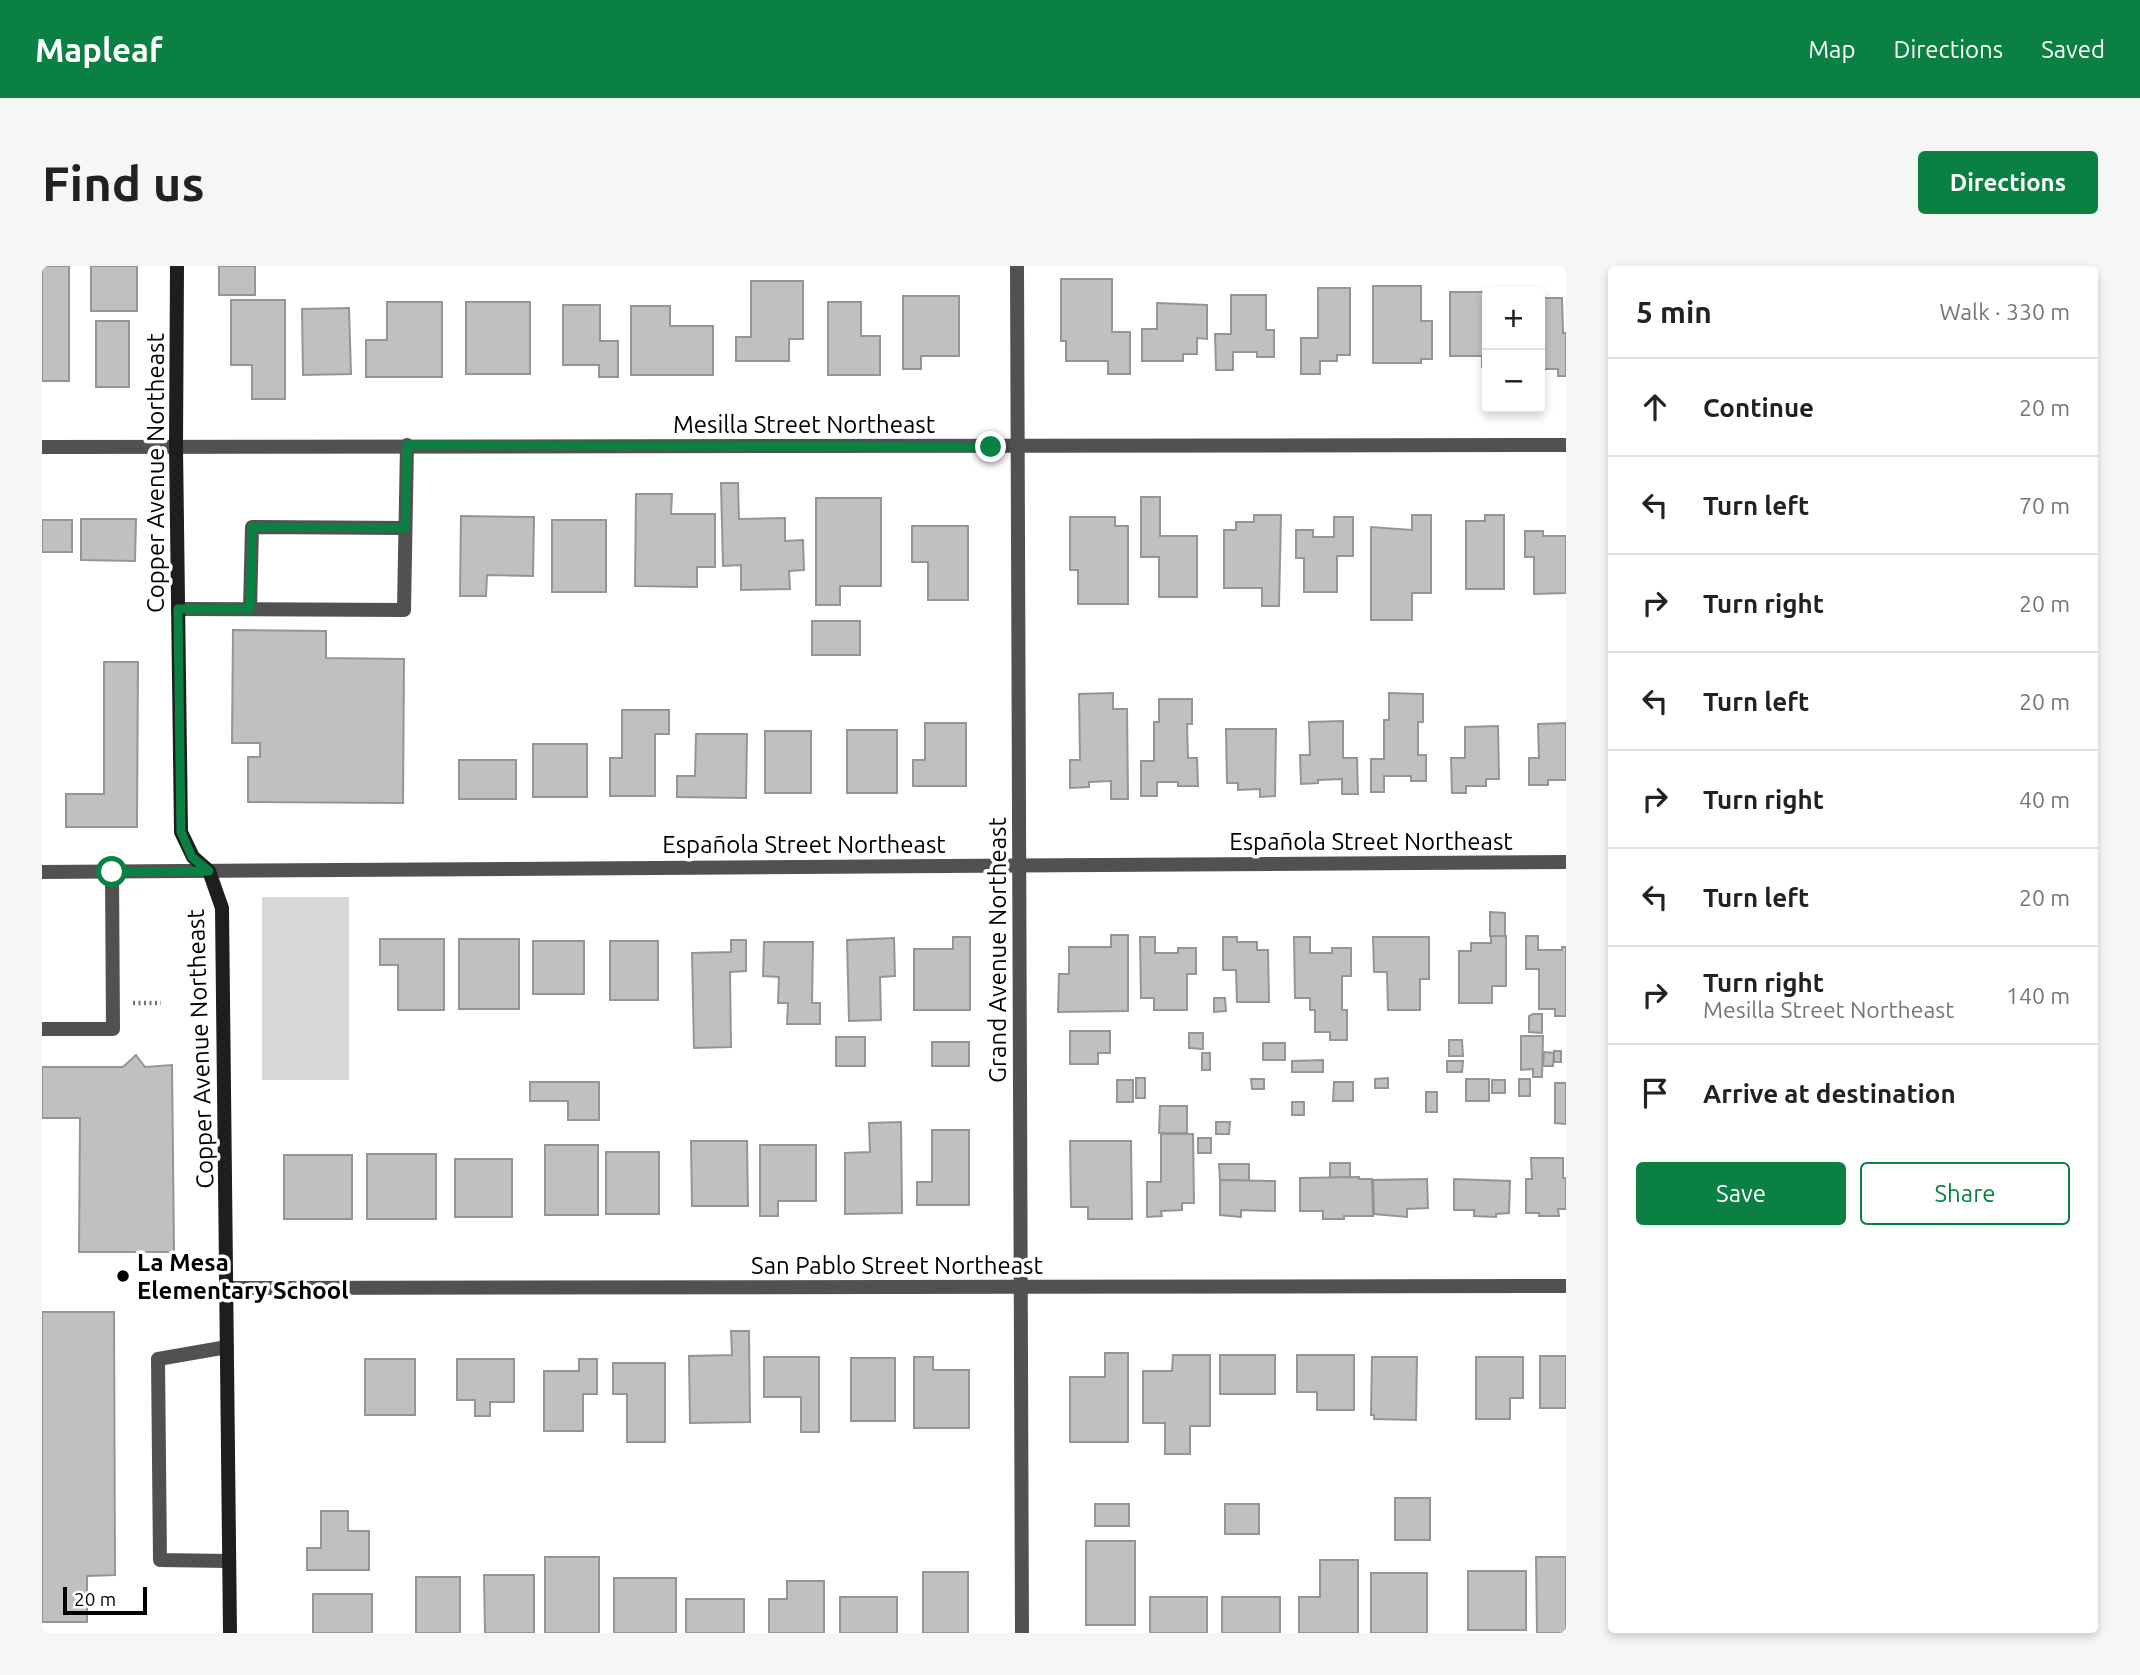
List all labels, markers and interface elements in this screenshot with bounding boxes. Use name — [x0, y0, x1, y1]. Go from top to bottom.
text: Mapleaf — [35, 31, 163, 68]
text: Map — [1808, 36, 1855, 63]
text: Directions — [1893, 36, 2003, 63]
text: Saved — [2041, 36, 2105, 63]
button: Directions — [1918, 151, 2098, 214]
text: Find us — [42, 155, 205, 210]
map controls — [1482, 287, 1545, 413]
button: + — [1482, 287, 1545, 350]
text: 5 min — [1636, 295, 1712, 329]
text: Walk · 330 m — [1939, 299, 2070, 324]
street label: Copper Avenue Northeast — [142, 333, 169, 613]
button: − — [1482, 350, 1545, 413]
icon: ahead — [1636, 388, 1674, 426]
text: Continue — [1703, 393, 1814, 422]
text: 20 m — [2019, 395, 2070, 420]
street label: Mesilla Street Northeast — [673, 411, 936, 438]
route end — [975, 431, 1006, 462]
icon: left — [1636, 486, 1674, 524]
text: Turn left — [1703, 491, 1809, 520]
text: 70 m — [2019, 493, 2070, 518]
icon: right — [1636, 584, 1674, 622]
text: Turn right — [1703, 589, 1824, 618]
text: 20 m — [2019, 591, 2070, 616]
icon: left — [1636, 682, 1674, 720]
text: Turn left — [1703, 687, 1809, 716]
text: 20 m — [2019, 689, 2070, 714]
icon: right — [1636, 780, 1674, 818]
text: Turn right — [1703, 785, 1824, 814]
text: 40 m — [2019, 787, 2070, 812]
street label: Grand Avenue Northeast — [984, 817, 1011, 1083]
street label: Española Street Northeast — [1229, 828, 1513, 855]
street label: Española Street Northeast — [662, 831, 946, 858]
route start — [96, 856, 127, 887]
icon: left — [1636, 878, 1674, 916]
text: Turn left — [1703, 883, 1809, 912]
text: 20 m — [2019, 885, 2070, 910]
street label: Copper Avenue Northeast — [182, 908, 218, 1189]
text: Turn right — [1703, 968, 1824, 997]
icon: right — [1636, 976, 1674, 1014]
text: 140 m — [2006, 983, 2070, 1008]
text: Mesilla Street Northeast — [1703, 997, 1954, 1022]
icon: arrive — [1636, 1074, 1674, 1112]
text: Arrive at destination — [1703, 1079, 1956, 1108]
button: Save — [1636, 1162, 1846, 1225]
button: Share — [1860, 1162, 2070, 1225]
place label: La Mesa Elementary School — [137, 1249, 349, 1304]
street label: San Pablo Street Northeast — [751, 1252, 1043, 1279]
marker: La Mesa Elementary School — [115, 1268, 131, 1284]
scale bar — [63, 1584, 147, 1616]
text: 20 m — [74, 1588, 116, 1610]

